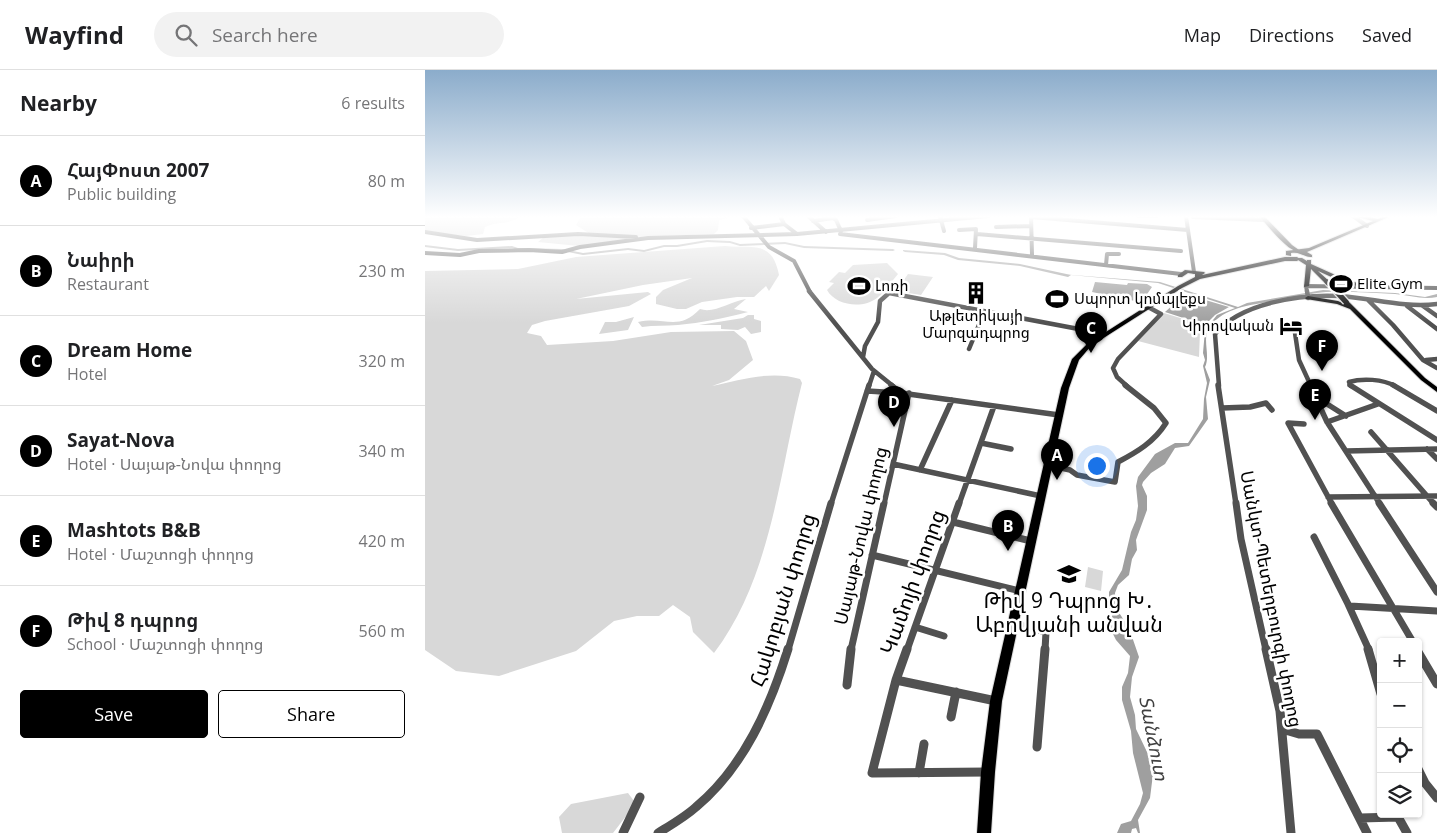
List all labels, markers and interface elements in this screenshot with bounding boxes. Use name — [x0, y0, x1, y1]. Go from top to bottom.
search box — [154, 12, 504, 57]
text: Wayfind — [25, 18, 124, 51]
icon: search — [172, 21, 200, 49]
text: Search here — [212, 22, 318, 48]
text: Map — [1184, 23, 1221, 47]
text: Directions — [1249, 23, 1334, 47]
text: Saved — [1362, 23, 1412, 47]
text: Nearby — [20, 89, 97, 117]
text: 6 results — [341, 92, 405, 114]
text: ՀայՓոստ 2007 — [67, 157, 209, 183]
text: A — [30, 170, 42, 192]
text: 80 m — [368, 170, 405, 192]
text: Public building — [67, 183, 176, 205]
text: Նաիրի — [67, 247, 135, 273]
text: B — [31, 260, 41, 282]
text: 230 m — [359, 260, 405, 282]
sports icon: Elite Gym — [1328, 271, 1354, 297]
text: Restaurant — [67, 273, 149, 295]
sports icon: Լոռի — [846, 273, 872, 299]
place label: Elite Gym — [1357, 273, 1423, 293]
place label: Լոռի — [875, 275, 908, 295]
building icon: Աթլետիկայի Մարզադպրոց — [963, 280, 989, 306]
sports icon: Սպորտ կոմպլեքս — [1044, 286, 1070, 312]
place label: Սպորտ կոմպլեքս — [1074, 288, 1206, 308]
place label: Աթլետիկայի Մարզադպրոց — [922, 305, 1030, 342]
pin: C — [1075, 312, 1107, 353]
hotel icon: Կիրովական — [1278, 313, 1304, 339]
place label: Կիրովական — [1182, 315, 1274, 335]
pin: F — [1306, 330, 1338, 371]
text: Dream Home — [67, 337, 192, 363]
text: C — [31, 350, 41, 372]
text: 320 m — [359, 350, 405, 372]
text: Hotel — [67, 363, 107, 385]
pin: E — [1299, 379, 1331, 420]
pin: D — [878, 386, 910, 427]
text: Sayat-Nova — [67, 427, 175, 453]
pin: A — [1041, 439, 1073, 480]
text: D — [30, 440, 42, 462]
text: 340 m — [359, 440, 405, 462]
street label: Սայաթ-Նովա փողոց — [828, 444, 892, 627]
text: Hotel · Սայաթ-Նովա փողոց — [67, 453, 282, 475]
your location — [1084, 453, 1110, 479]
street label: Սանկտ-Պետերբուրգի փողոց — [1235, 468, 1309, 729]
street label: Կամոյի փողոց — [873, 505, 951, 658]
street label: Հակոբյան փողոց — [742, 510, 822, 690]
pin: B — [992, 510, 1024, 551]
text: Mashtots B&B — [67, 517, 201, 543]
text: E — [32, 530, 40, 552]
text: 420 m — [359, 530, 405, 552]
text: Hotel · Մաշտոցի փողոց — [67, 543, 254, 565]
school or university icon: Թիվ 9 Դպրոց Խ․ Աբովյանի անվան — [1056, 561, 1082, 587]
place label: Թիվ 9 Դպրոց Խ․ Աբովյանի անվան — [975, 586, 1163, 638]
text: Թիվ 8 դպրոց — [67, 607, 198, 633]
text: F — [32, 620, 40, 642]
text: 560 m — [359, 620, 405, 642]
text: School · Մաշտոցի փողոց — [67, 633, 263, 655]
map controls — [1377, 638, 1422, 818]
button: + — [1377, 638, 1422, 683]
button: − — [1377, 683, 1422, 728]
button: Save — [20, 690, 208, 738]
button: Share — [218, 690, 405, 738]
water label: Տանձուտ — [1133, 693, 1175, 783]
button: locate — [1377, 728, 1422, 773]
button: layers — [1377, 773, 1422, 818]

